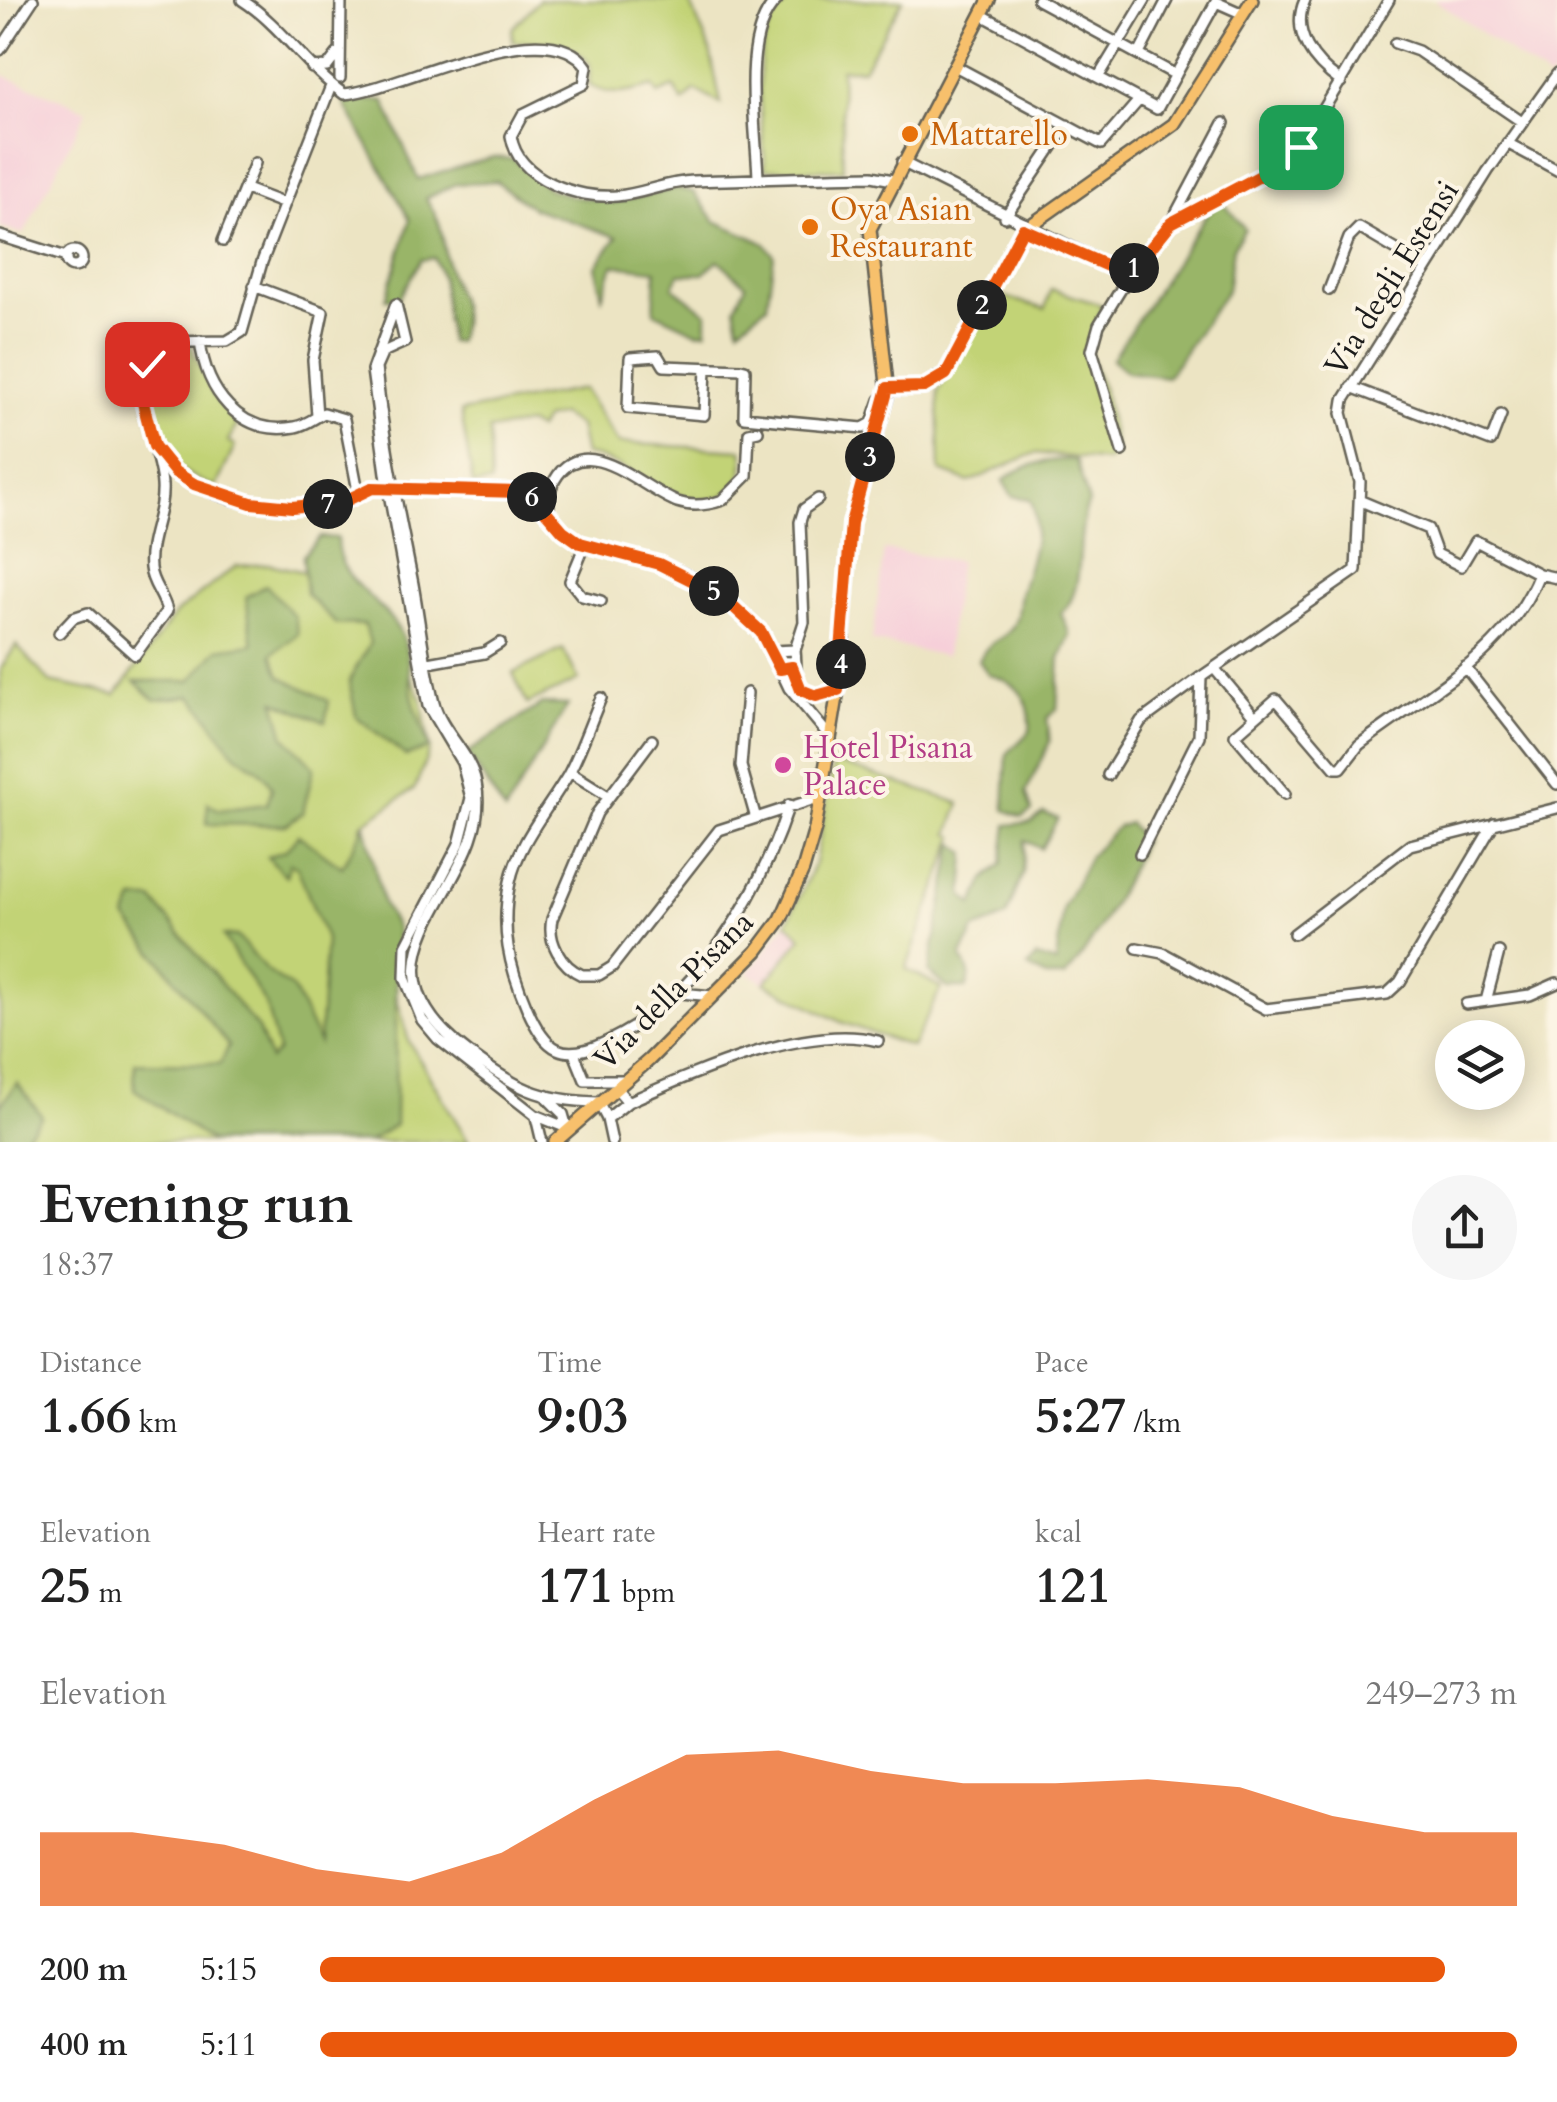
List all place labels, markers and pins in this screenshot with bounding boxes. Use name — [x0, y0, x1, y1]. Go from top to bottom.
pin — [1259, 105, 1344, 190]
place label: Mattarello — [930, 113, 1068, 157]
marker: Mattarello — [899, 123, 921, 145]
place label: Oya Asian Restaurant — [830, 188, 973, 269]
marker: Oya Asian Restaurant — [799, 216, 821, 238]
pin: 1 — [1109, 243, 1159, 293]
pin: 2 — [957, 280, 1007, 330]
pin — [105, 322, 190, 407]
pin: 3 — [845, 432, 895, 482]
pin: 6 — [507, 472, 557, 522]
pin: 7 — [303, 479, 353, 529]
pin: 5 — [689, 566, 739, 616]
pin: 4 — [816, 639, 866, 689]
place label: Hotel Pisana Palace — [803, 726, 973, 807]
marker: Hotel Pisana Palace — [772, 754, 794, 776]

